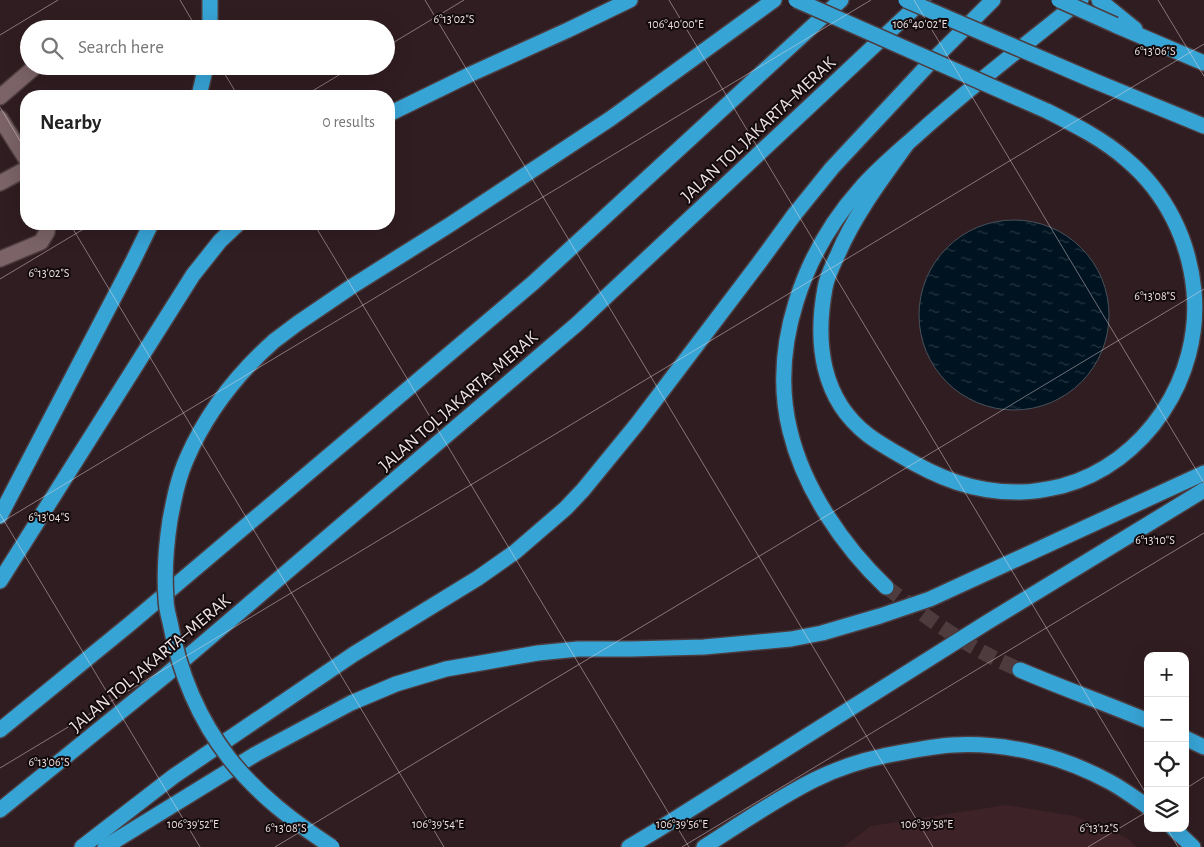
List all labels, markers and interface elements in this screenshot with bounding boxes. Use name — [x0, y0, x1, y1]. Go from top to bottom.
text: 6°13'02"S — [433, 13, 475, 25]
text: 106°40'00"E — [648, 18, 704, 30]
text: 106°40'02"E — [893, 18, 948, 30]
search box — [20, 20, 395, 75]
icon: search — [38, 34, 66, 62]
text: Search here — [78, 38, 164, 57]
text: 6°13'06"S — [1134, 45, 1176, 57]
street label: JALAN TOL JAKARTA–MERAK — [678, 54, 839, 206]
text: Nearby — [40, 112, 101, 133]
text: 0 results — [322, 114, 375, 130]
text: 6°13'02"S — [28, 267, 70, 279]
text: 6°13'08"S — [1134, 290, 1176, 302]
street label: JALAN TOL JAKARTA–MERAK — [376, 328, 541, 475]
text: 6°13'04"S — [28, 511, 70, 523]
text: 6°13'10"S — [1135, 534, 1175, 546]
street label: JALAN TOL JAKARTA–MERAK — [67, 591, 234, 736]
map controls — [1144, 652, 1189, 832]
button: + — [1144, 652, 1189, 697]
button: − — [1144, 697, 1189, 742]
button: locate — [1144, 742, 1189, 787]
text: 6°13'06"S — [28, 756, 70, 768]
button: layers — [1144, 787, 1189, 832]
text: 106°39'52"E — [167, 818, 219, 830]
text: 106°39'54"E — [412, 818, 464, 830]
text: 106°39'56"E — [656, 818, 708, 830]
text: 106°39'58"E — [901, 818, 953, 830]
text: 6°13'08"S — [265, 822, 307, 834]
text: 6°13'12"S — [1080, 822, 1119, 834]

